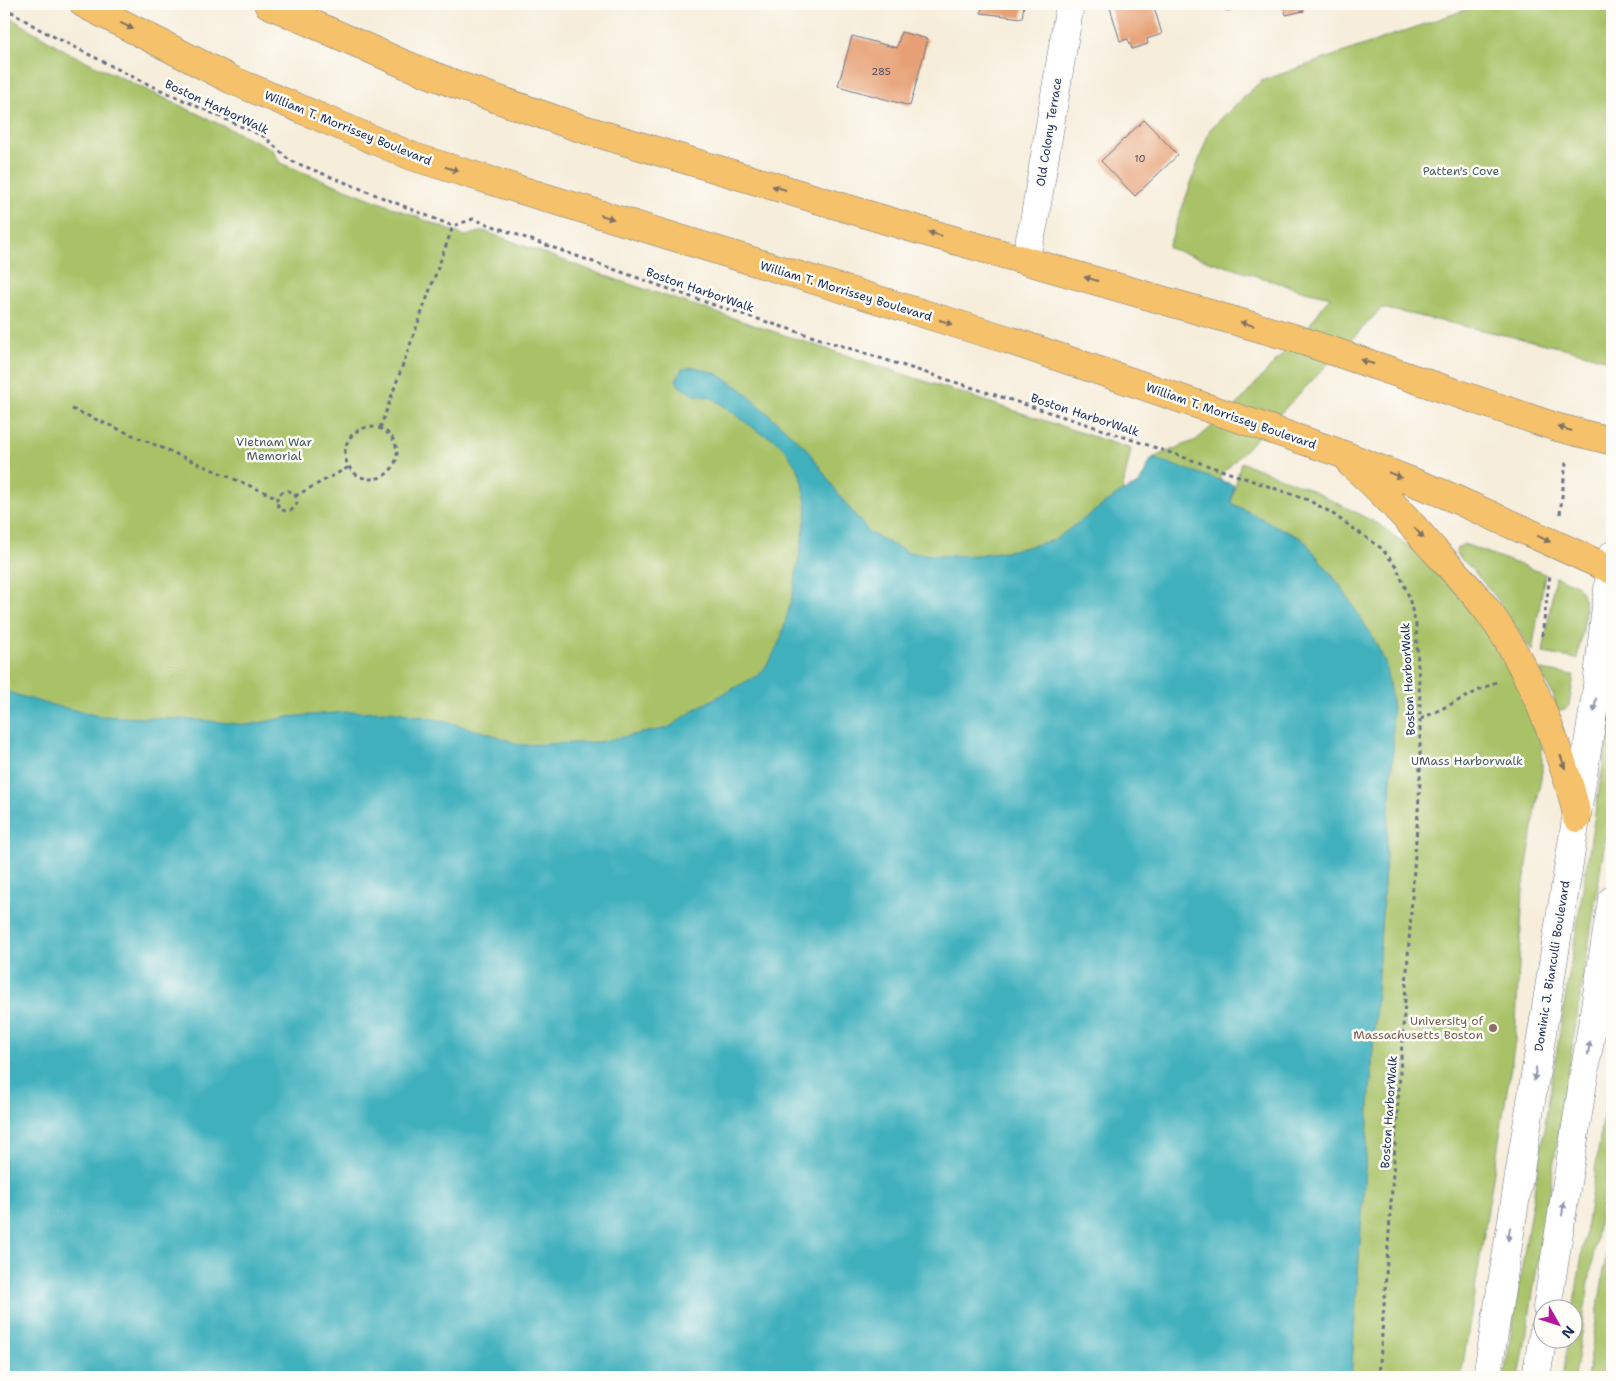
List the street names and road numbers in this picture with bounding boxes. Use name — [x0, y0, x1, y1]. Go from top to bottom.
street label: Boston HarborWalk — [162, 76, 272, 138]
street label: Old Colony Terrace — [1033, 76, 1066, 188]
street label: William T. Morrissey Boulevard — [262, 87, 434, 169]
street label: William T. Morrissey Boulevard — [758, 257, 934, 325]
street label: Boston HarborWalk — [644, 264, 756, 316]
street label: William T. Morrissey Boulevard — [1144, 379, 1319, 453]
street label: Boston HarborWalk — [1029, 390, 1141, 440]
street label: Boston HarborWalk — [1397, 622, 1419, 736]
street label: Dominic J. Bianculli Boulevard — [1531, 879, 1573, 1053]
street label: Boston HarborWalk — [1377, 1055, 1401, 1169]

